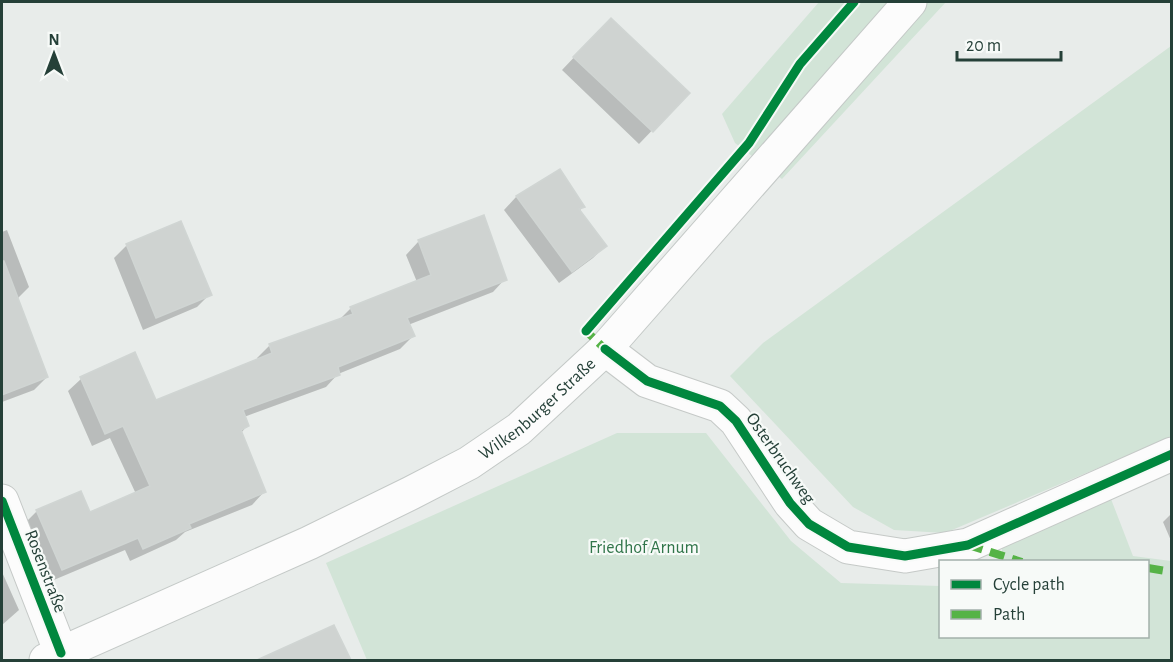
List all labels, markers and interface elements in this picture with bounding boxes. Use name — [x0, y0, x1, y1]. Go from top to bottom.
north arrow — [24, 24, 84, 84]
scale bar — [957, 24, 1060, 62]
text: N — [48, 32, 60, 48]
text: 20 m — [966, 37, 1001, 55]
street label: Wilkenburger Straße — [476, 355, 599, 464]
street label: Osterbruchweg — [742, 410, 818, 508]
street label: Rosenstraße — [21, 527, 69, 615]
park label: Friedhof Arnum — [589, 539, 699, 557]
legend — [939, 560, 1149, 638]
text: Cycle path — [993, 576, 1065, 594]
text: Path — [993, 606, 1025, 624]

